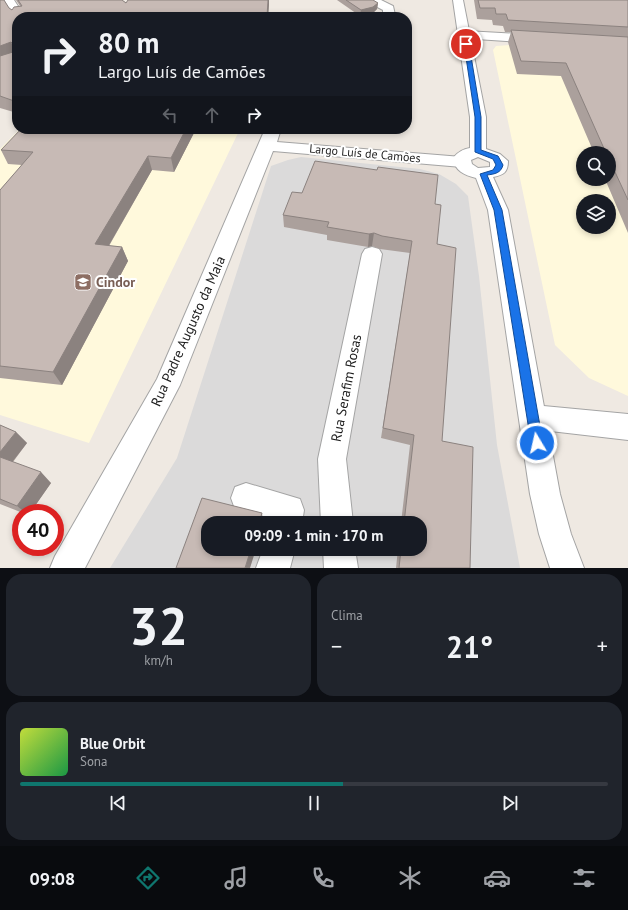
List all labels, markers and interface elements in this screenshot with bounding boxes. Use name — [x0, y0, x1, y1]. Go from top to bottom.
text: 80 m — [98, 24, 159, 61]
pin — [449, 27, 483, 61]
icon: right — [32, 28, 84, 80]
icon: arrive — [455, 33, 477, 55]
text: Largo Luís de Camões — [98, 60, 266, 83]
icon: left — [159, 104, 181, 126]
icon: ahead — [201, 104, 223, 126]
icon: right — [243, 104, 265, 126]
street label: Largo Luís de Camões — [309, 141, 421, 165]
map controls — [576, 146, 616, 234]
button: search — [576, 146, 616, 186]
button: layers — [576, 194, 616, 234]
street label: Rua Padre Augusto da Maia — [147, 253, 229, 409]
school or university icon: Cindor — [73, 272, 93, 292]
place label: Cindor — [96, 273, 135, 291]
street label: Rua Serafim Rosas — [327, 333, 365, 443]
position arrow — [516, 422, 558, 464]
speed limit sign: 40 — [12, 504, 64, 556]
text: 09:09 · 1 min · 170 m — [245, 526, 383, 545]
text: 32 — [129, 592, 188, 659]
text: Clima — [331, 607, 363, 624]
text: 21° — [446, 627, 493, 666]
text: − — [331, 632, 342, 660]
text: + — [597, 632, 608, 660]
text: km/h — [144, 652, 173, 669]
text: Blue Orbit — [80, 734, 145, 753]
text: Sona — [80, 753, 107, 770]
icon: previous — [107, 792, 129, 814]
icon: pause — [303, 792, 325, 814]
icon: next — [499, 792, 521, 814]
icon: directions — [134, 864, 162, 892]
icon: music — [222, 864, 250, 892]
icon: phone — [309, 864, 337, 892]
icon: climate — [396, 864, 424, 892]
icon: car — [483, 864, 511, 892]
icon: filters — [570, 864, 598, 892]
text: 09:08 — [30, 867, 75, 890]

